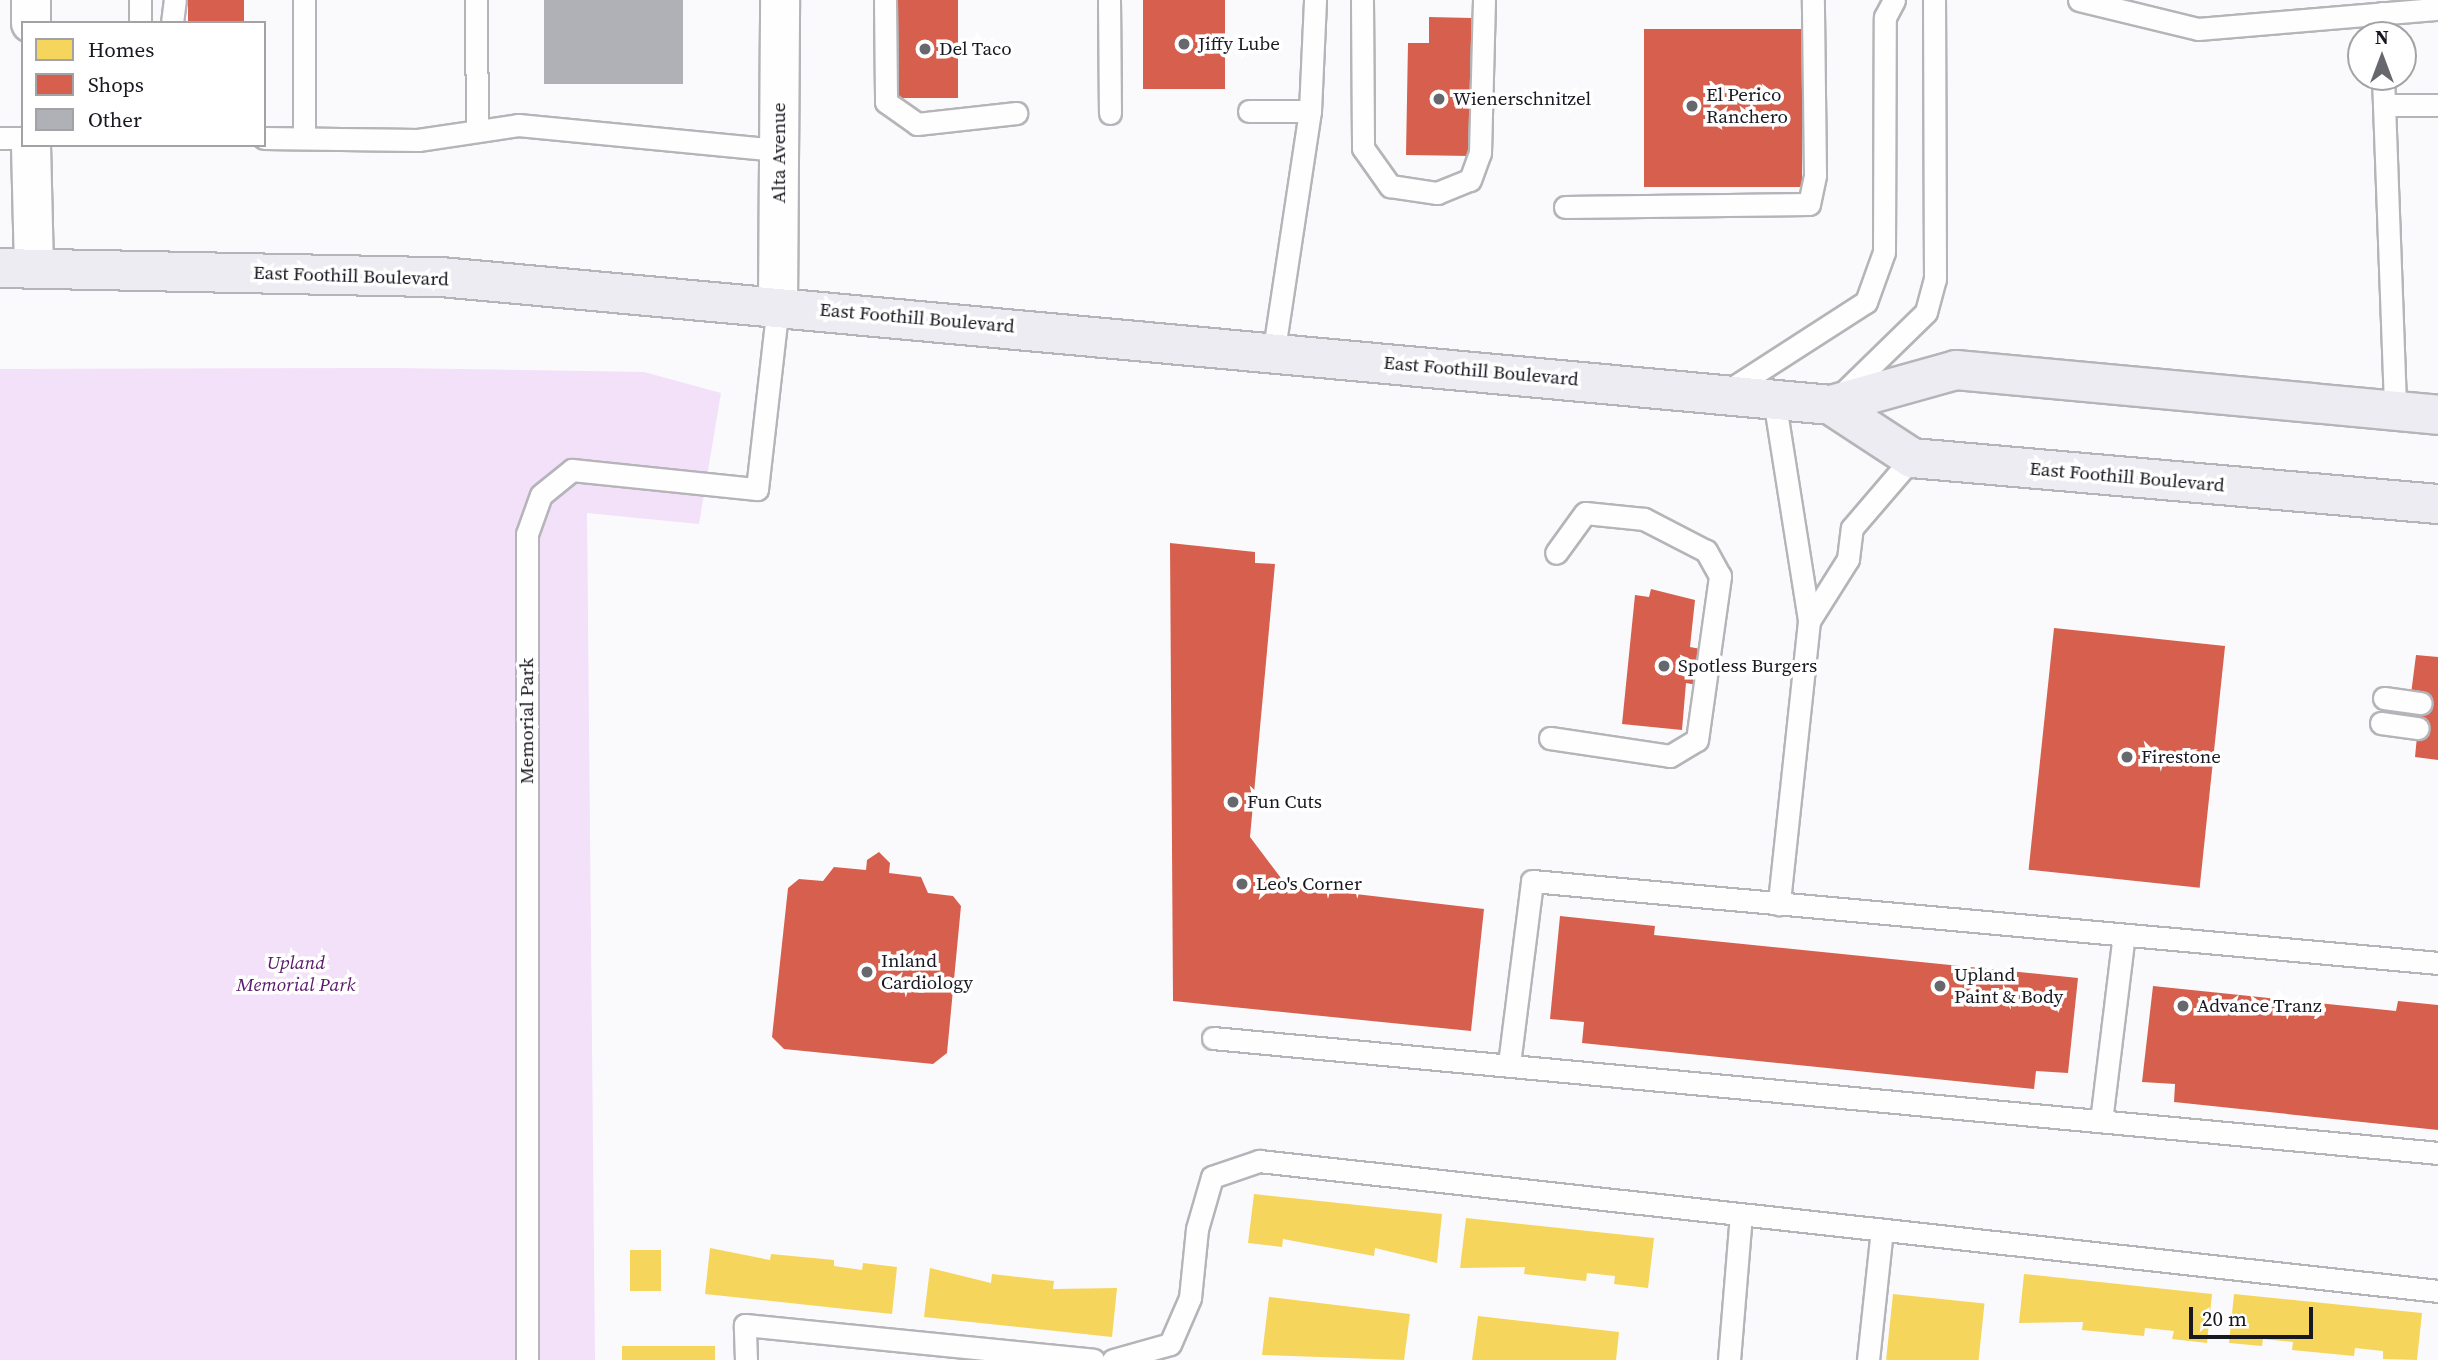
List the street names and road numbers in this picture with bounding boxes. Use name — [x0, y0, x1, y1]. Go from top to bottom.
street label: Alta Avenue — [768, 103, 790, 203]
street label: East Foothill Boulevard — [253, 261, 449, 291]
street label: East Foothill Boulevard — [818, 298, 1016, 338]
street label: East Foothill Boulevard — [1382, 351, 1580, 391]
street label: East Foothill Boulevard — [2028, 457, 2226, 497]
street label: Memorial Park — [516, 658, 538, 784]

